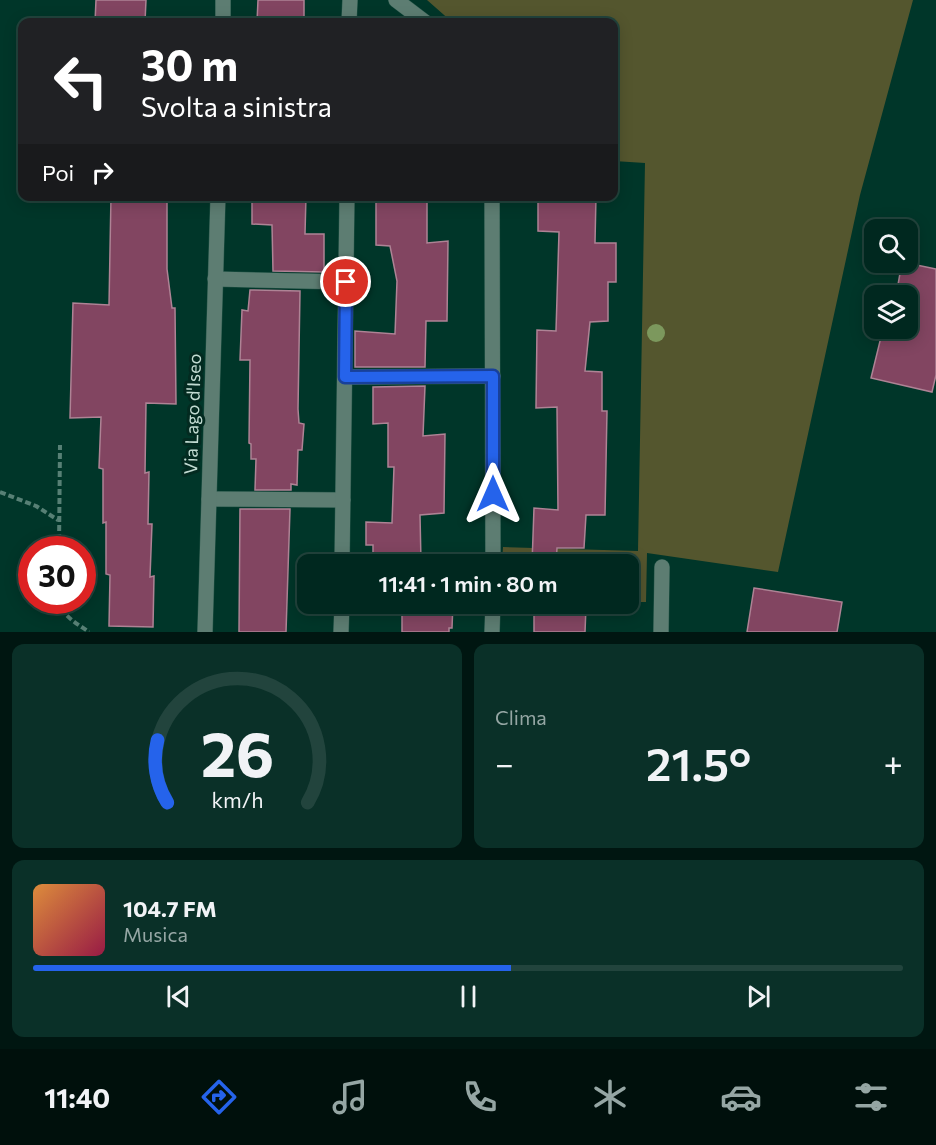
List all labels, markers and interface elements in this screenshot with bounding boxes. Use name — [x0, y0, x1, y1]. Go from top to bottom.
text: 30 m — [141, 38, 238, 90]
icon: left — [42, 42, 120, 120]
text: Svolta a sinistra — [141, 90, 332, 123]
icon: right — [86, 156, 119, 189]
text: Poi — [42, 159, 74, 186]
map controls — [864, 219, 918, 339]
button: search — [864, 219, 918, 273]
pin — [320, 256, 371, 307]
icon: arrive — [329, 265, 362, 298]
button: layers — [864, 285, 918, 339]
street label: Via Lago d'Iseo — [179, 353, 205, 475]
position arrow — [461, 462, 525, 526]
speed limit sign: 30 — [18, 536, 96, 614]
text: 11:41 · 1 min · 80 m — [379, 570, 558, 597]
text: Clima — [495, 705, 547, 729]
text: 26 — [200, 714, 274, 790]
text: 21.5° — [646, 735, 751, 790]
text: − — [495, 742, 514, 783]
text: + — [884, 742, 903, 783]
text: km/h — [211, 786, 263, 812]
text: 104.7 FM — [123, 895, 217, 922]
text: Musica — [123, 922, 188, 946]
icon: previous — [162, 980, 195, 1013]
icon: pause — [452, 980, 485, 1013]
icon: next — [742, 980, 775, 1013]
icon: directions — [198, 1076, 240, 1118]
icon: music — [329, 1076, 371, 1118]
icon: phone — [459, 1076, 501, 1118]
icon: climate — [589, 1076, 631, 1118]
icon: car — [720, 1076, 762, 1118]
icon: filters — [850, 1076, 892, 1118]
text: 11:40 — [44, 1081, 110, 1114]

